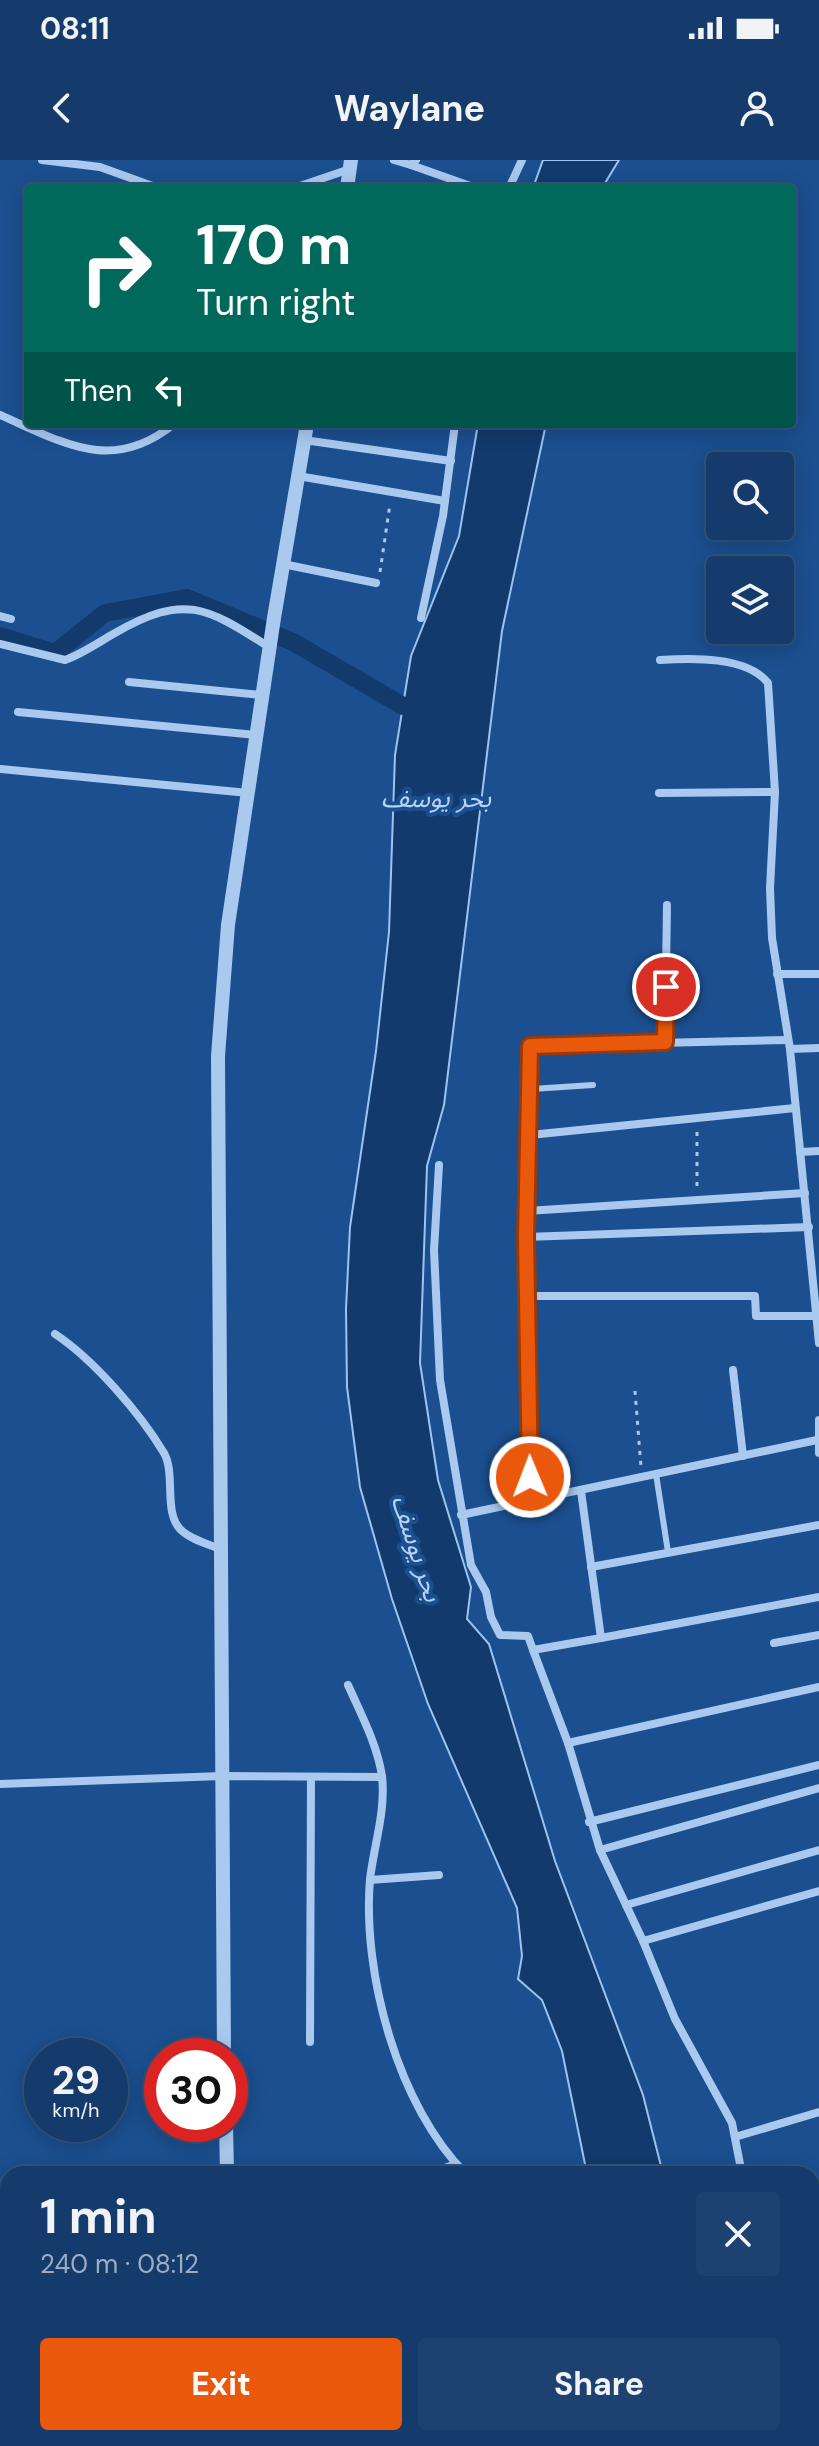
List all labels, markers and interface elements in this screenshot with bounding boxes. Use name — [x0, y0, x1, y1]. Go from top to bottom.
text: 08:11 — [40, 9, 110, 48]
text: Waylane — [334, 85, 485, 132]
icon: back — [40, 86, 84, 130]
icon: person — [735, 86, 779, 130]
text: 170 m — [196, 208, 351, 281]
icon: right — [64, 216, 168, 320]
text: Turn right — [196, 279, 355, 326]
icon: left — [148, 368, 192, 412]
text: Then — [64, 371, 132, 410]
map controls — [706, 452, 794, 644]
button: search — [706, 452, 794, 540]
button: layers — [706, 556, 794, 644]
water label: بحر يوسف — [381, 781, 492, 815]
pin — [632, 953, 700, 1021]
icon: arrive — [644, 965, 688, 1009]
position arrow — [488, 1435, 572, 1519]
water label: بحر يوسف — [384, 1490, 450, 1607]
speed limit sign: 30 — [144, 2038, 248, 2142]
text: 29 — [52, 2054, 100, 2106]
text: km/h — [52, 2097, 100, 2123]
text: 1 min — [40, 2185, 157, 2248]
button: close — [696, 2192, 780, 2276]
text: 240 m · 08:12 — [40, 2247, 199, 2281]
button: Exit — [40, 2338, 402, 2430]
button: Share — [418, 2338, 780, 2430]

